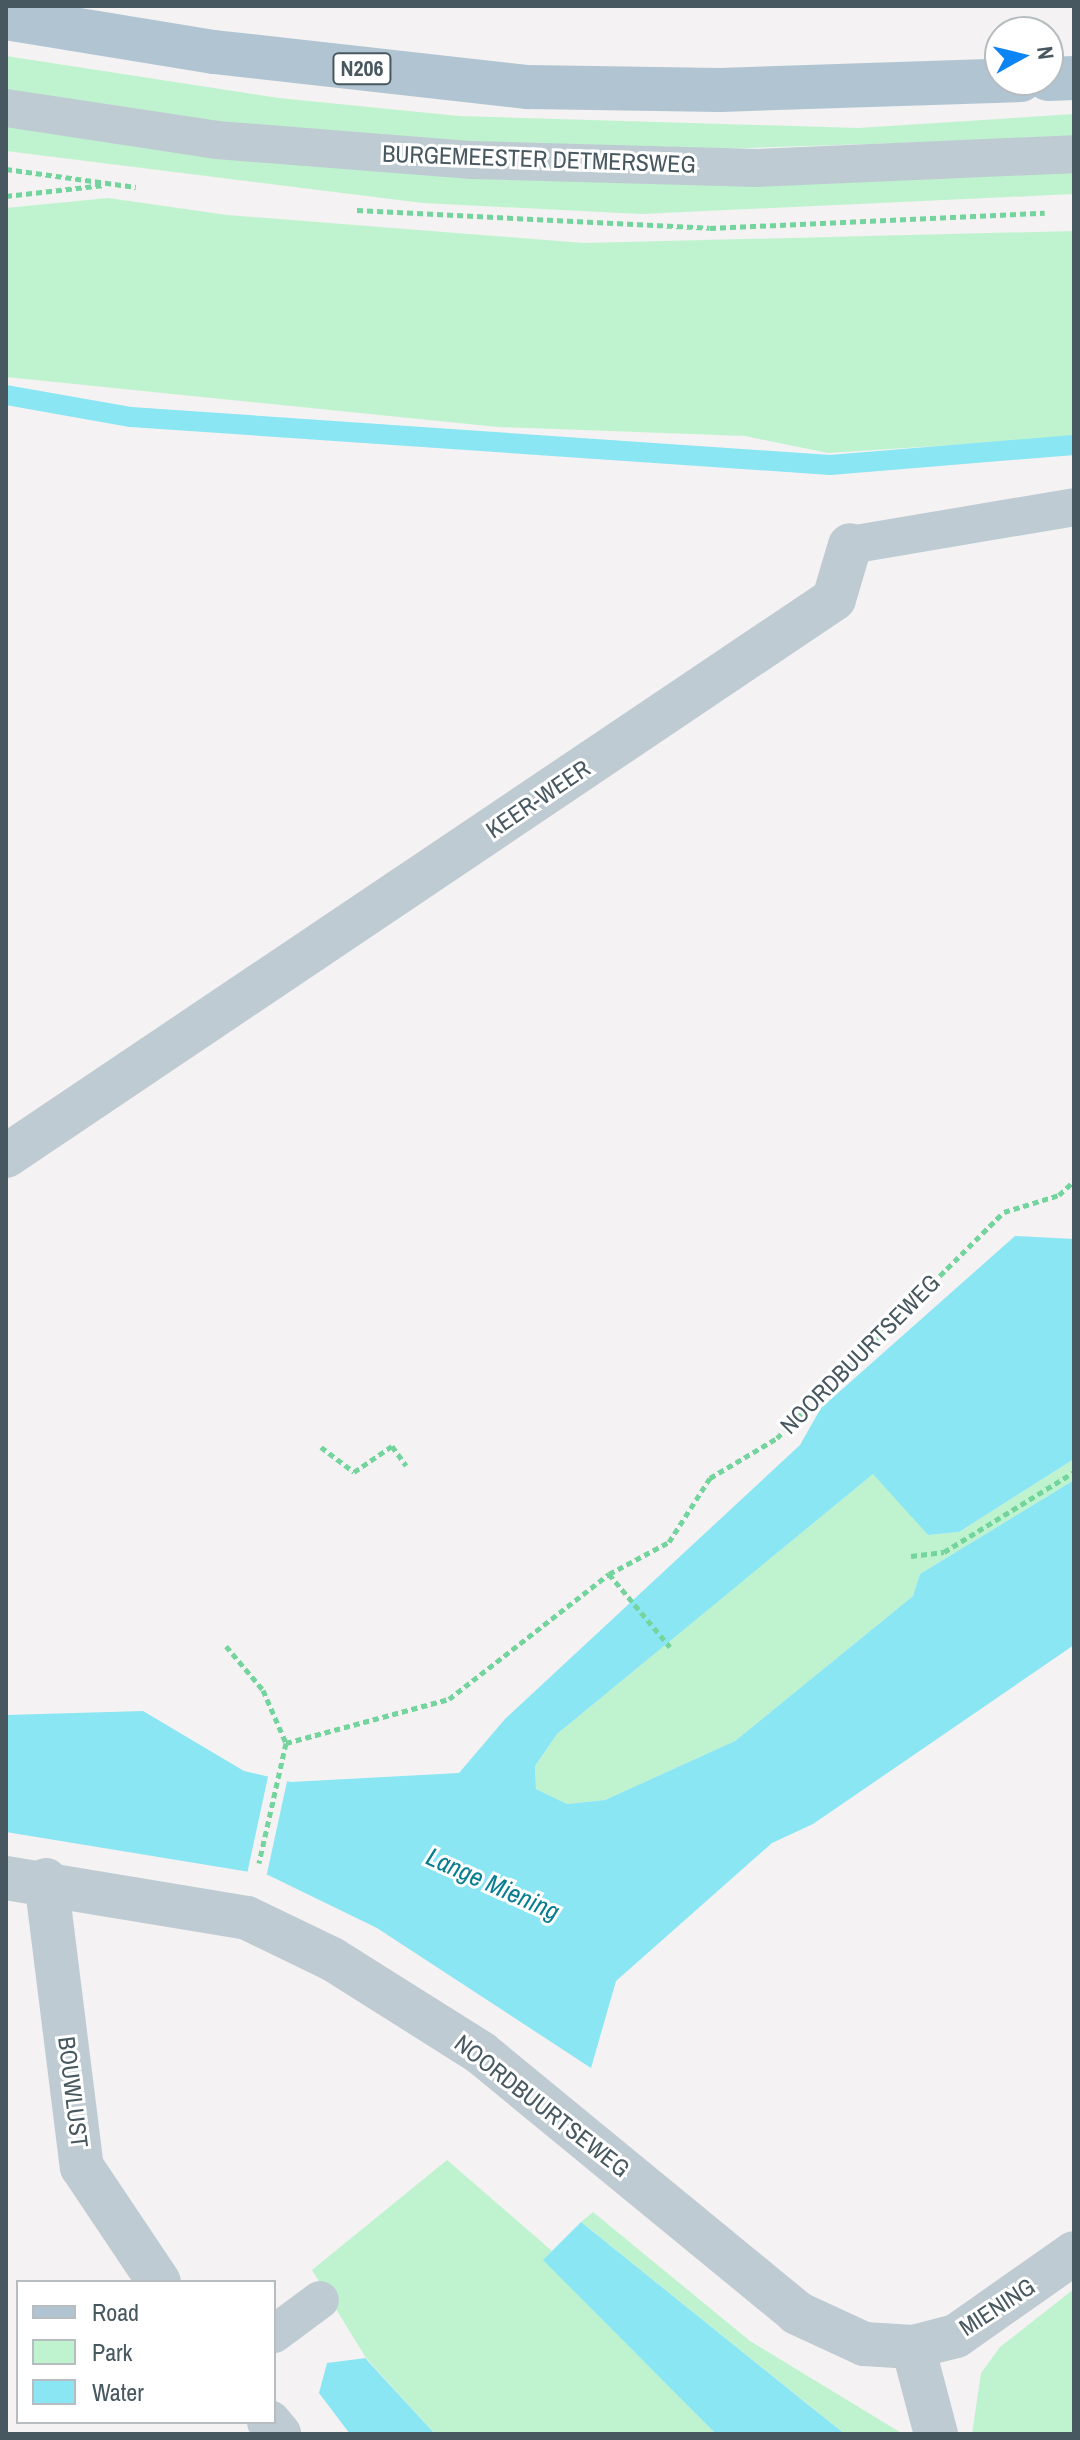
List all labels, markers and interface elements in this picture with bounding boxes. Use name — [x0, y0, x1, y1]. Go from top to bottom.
north arrow — [984, 16, 1064, 96]
text: N — [1030, 44, 1062, 61]
road number: N206 — [332, 51, 392, 87]
street label: BURGEMEESTER DETMERSWEG — [382, 139, 696, 179]
street label: KEER-WEER — [481, 754, 595, 844]
street label: NOORDBUURTSEWEG — [774, 1268, 946, 1440]
water label: Lange Miening — [422, 1841, 564, 1927]
street label: NOORDBUURTSEWEG — [449, 2029, 635, 2183]
street label: BOUWLUST — [52, 2035, 94, 2149]
street label: MIENING — [954, 2272, 1040, 2342]
legend — [16, 2280, 276, 2424]
text: Road — [92, 2296, 139, 2328]
text: Park — [92, 2336, 132, 2368]
text: Water — [92, 2376, 144, 2408]

